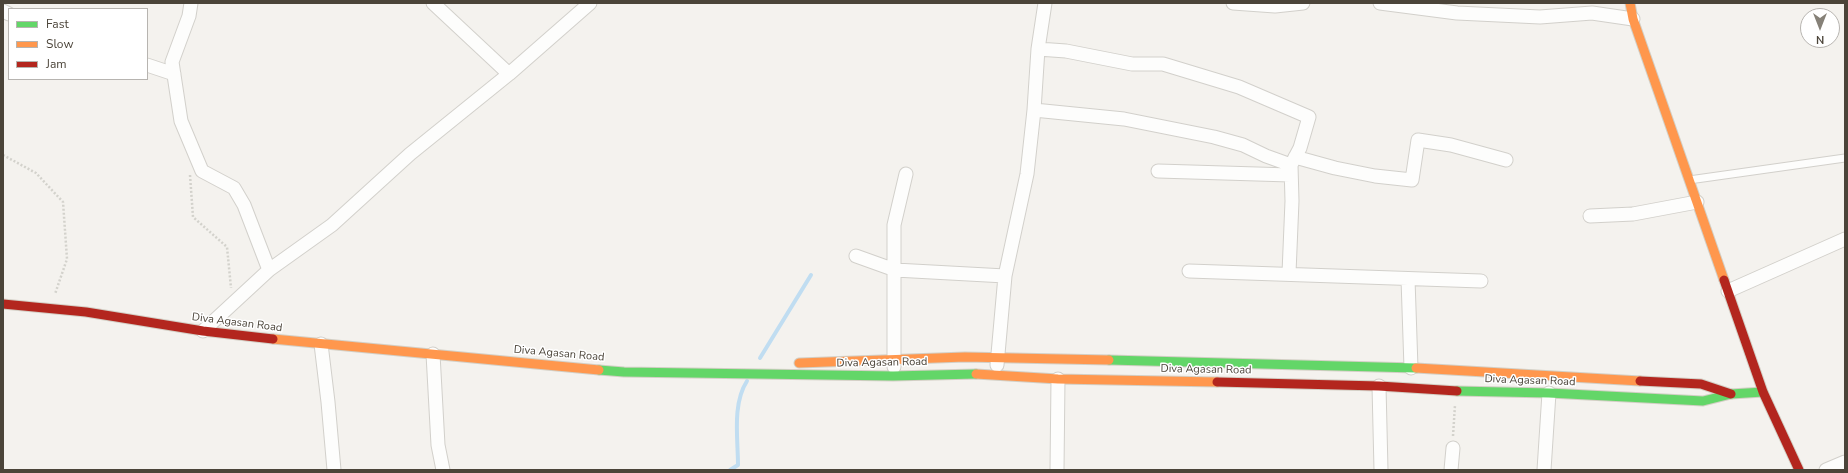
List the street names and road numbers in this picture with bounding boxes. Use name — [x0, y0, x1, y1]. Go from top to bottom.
street label: Diva Agasan Road — [191, 311, 283, 335]
street label: Diva Agasan Road — [513, 343, 605, 365]
street label: Diva Agasan Road — [836, 356, 928, 370]
street label: Diva Agasan Road — [1160, 363, 1252, 377]
street label: Diva Agasan Road — [1484, 373, 1576, 389]

